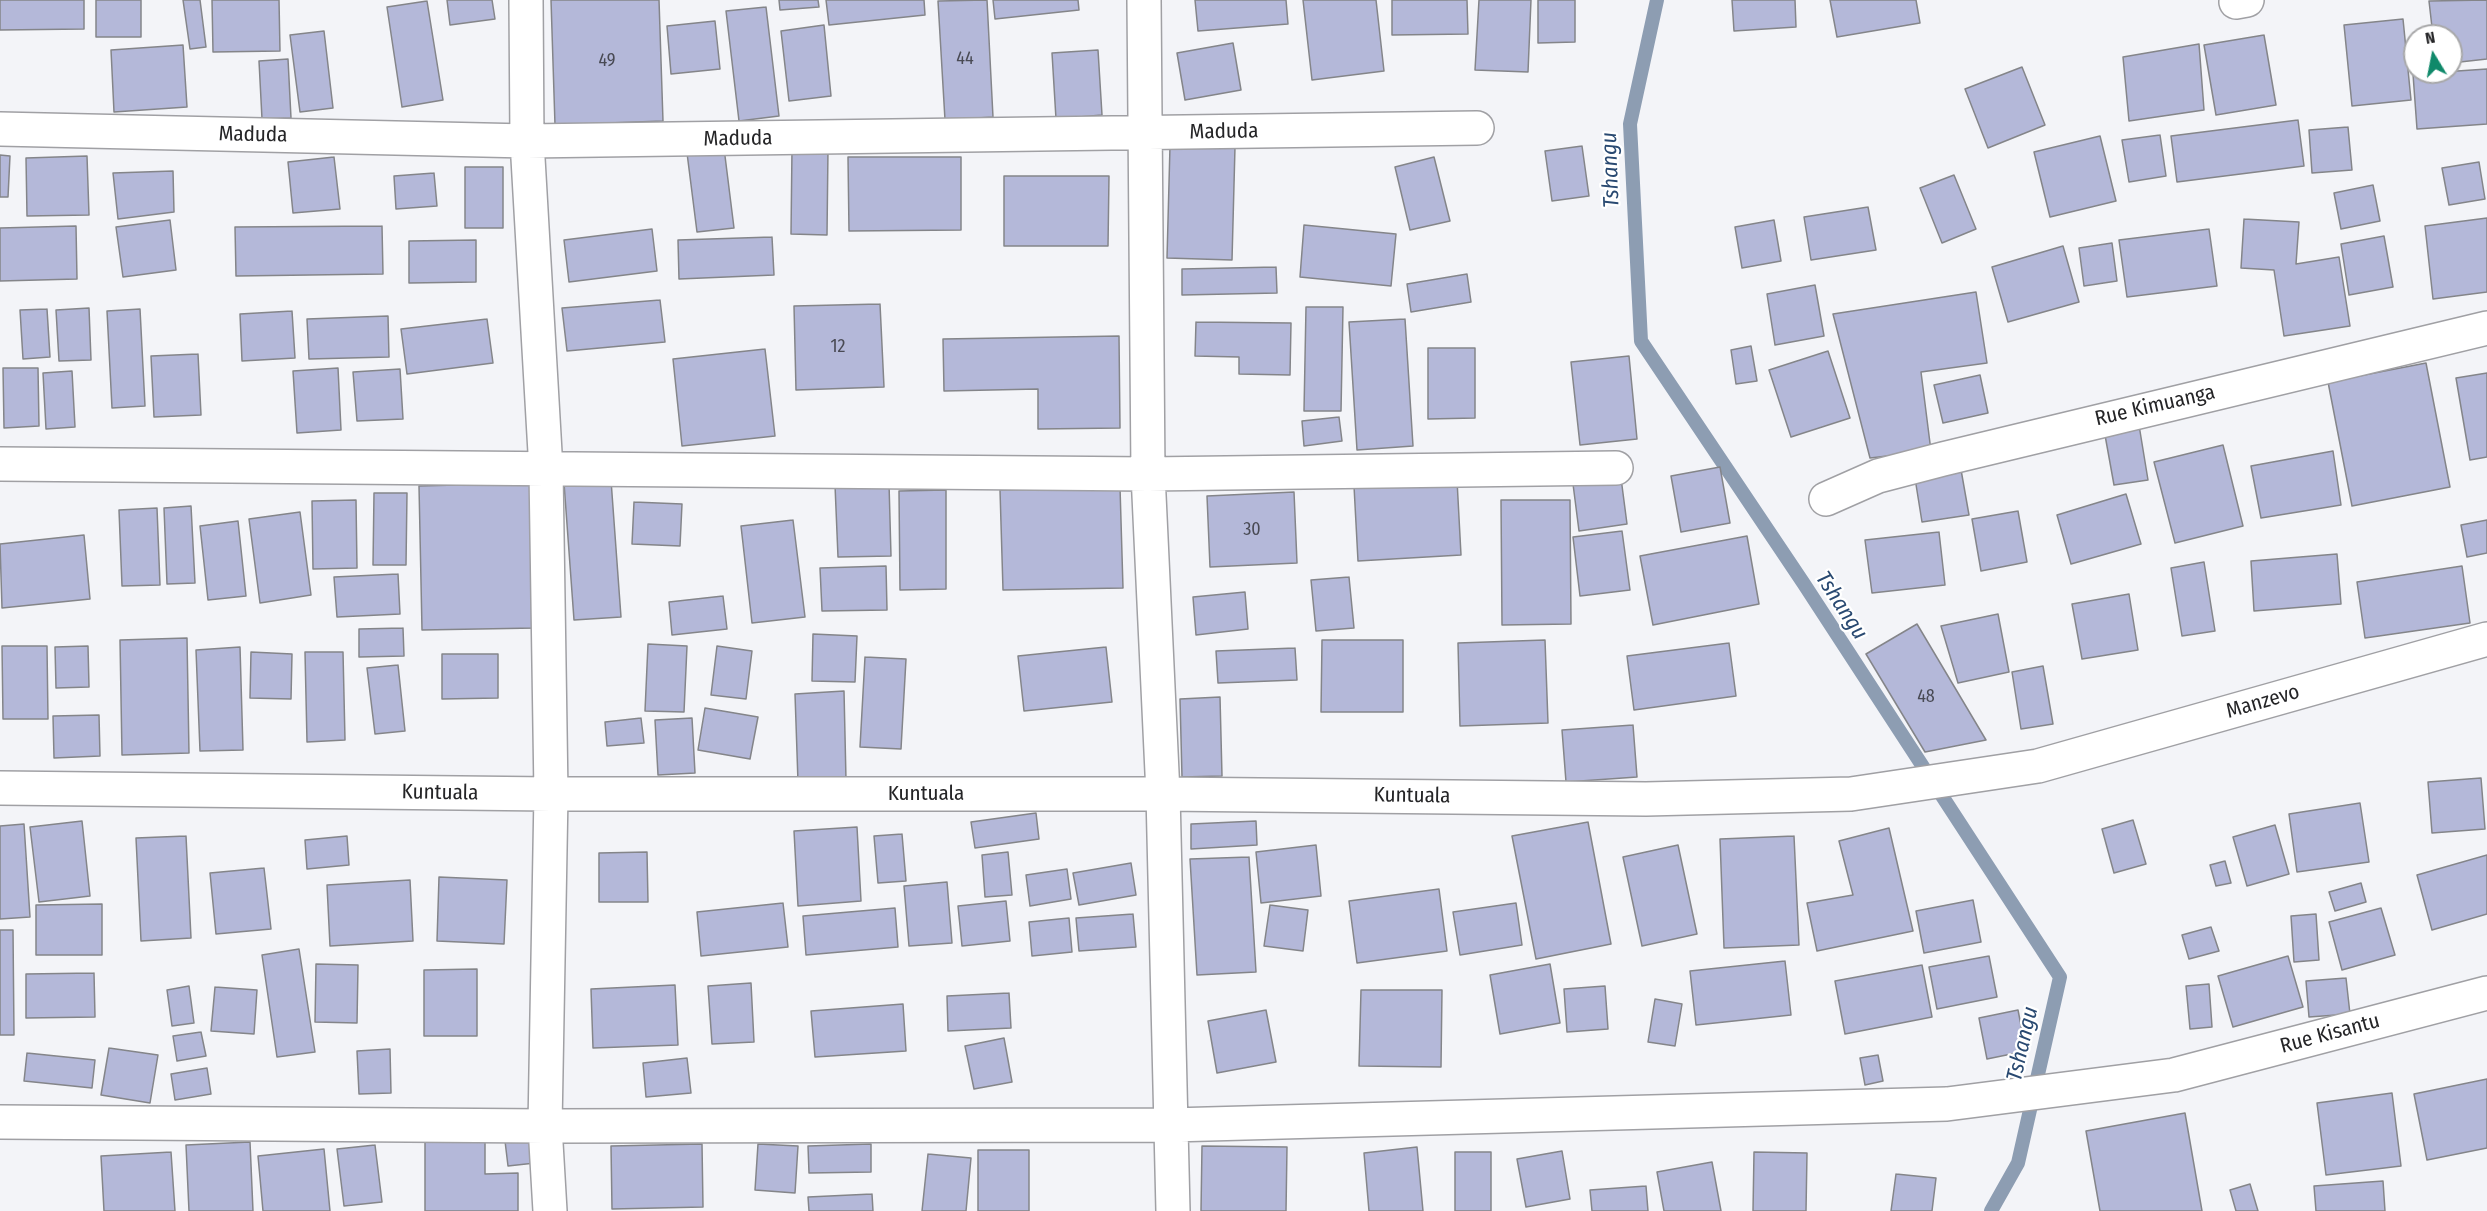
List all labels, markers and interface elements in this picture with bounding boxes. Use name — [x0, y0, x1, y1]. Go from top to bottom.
north arrow — [2403, 24, 2463, 84]
text: N — [2424, 28, 2437, 48]
house number: 44 — [956, 48, 974, 70]
house number: 49 — [598, 50, 616, 72]
street label: Maduda — [1189, 119, 1259, 145]
street label: Maduda — [218, 122, 288, 148]
street label: Maduda — [703, 126, 773, 152]
water label: Tshangu — [1596, 132, 1626, 208]
house number: 12 — [831, 336, 845, 358]
street label: Rue Kimuanga — [2093, 380, 2217, 432]
house number: 30 — [1243, 519, 1261, 541]
water label: Tshangu — [1809, 567, 1873, 645]
street label: Manzevo — [2223, 680, 2303, 724]
house number: 48 — [1917, 686, 1935, 708]
street label: Kuntuala — [401, 780, 479, 806]
street label: Kuntuala — [888, 781, 964, 807]
street label: Kuntuala — [1373, 783, 1451, 809]
water label: Tshangu — [2002, 1004, 2044, 1084]
street label: Rue Kisantu — [2277, 1009, 2383, 1059]

